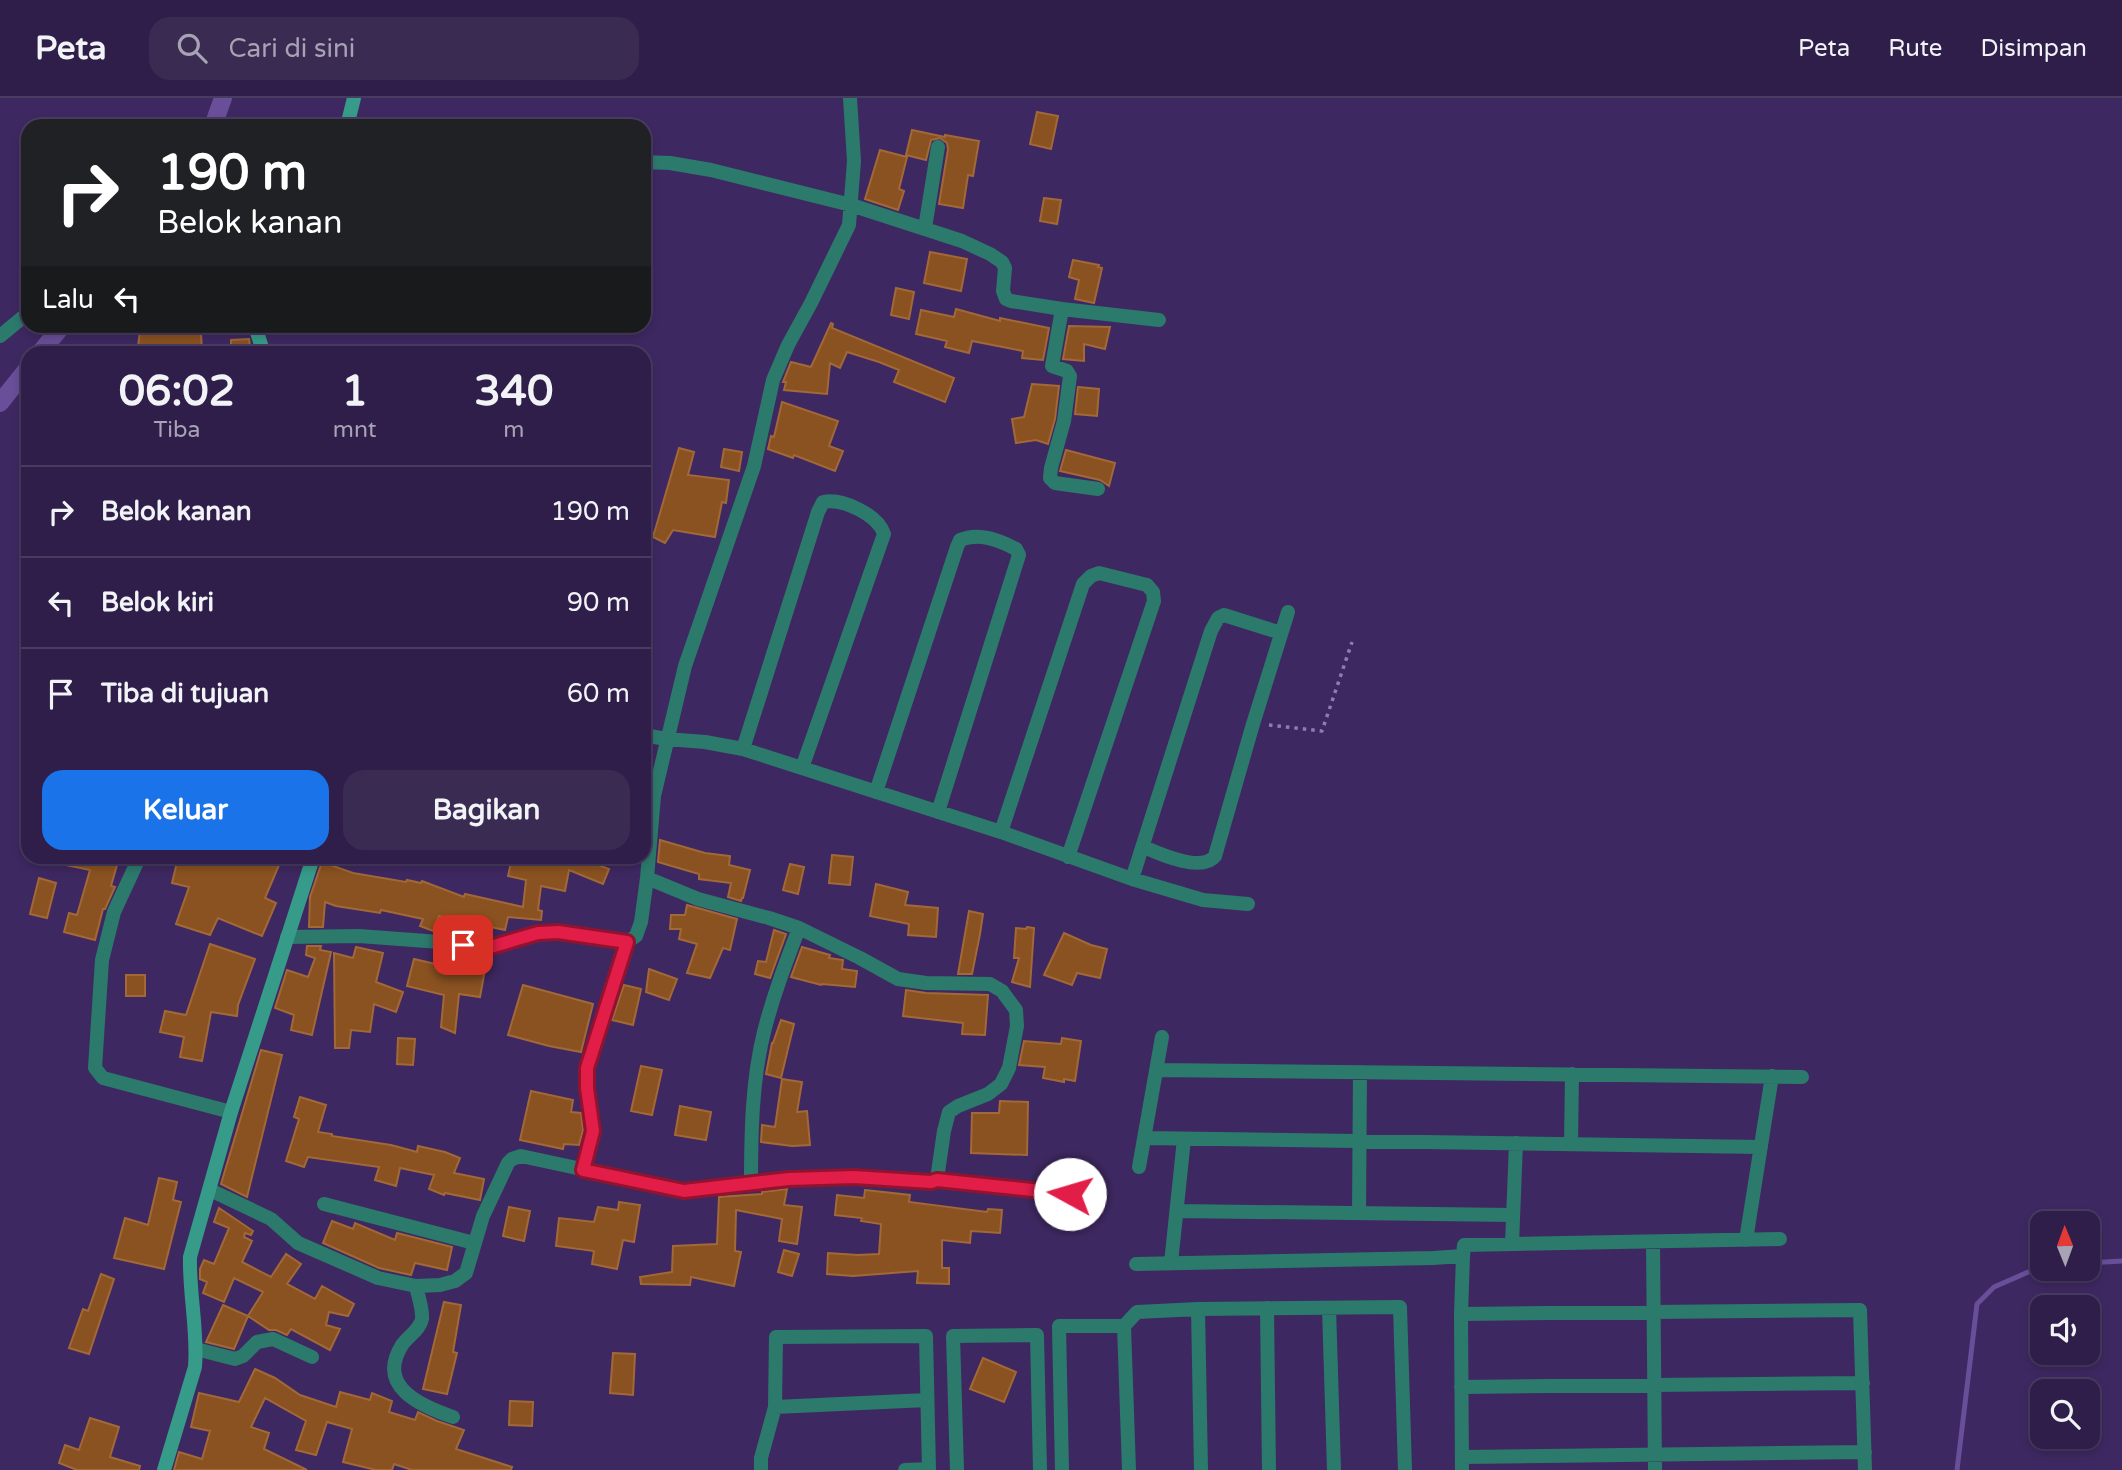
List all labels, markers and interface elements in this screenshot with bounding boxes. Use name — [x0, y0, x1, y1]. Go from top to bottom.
search box — [149, 17, 639, 80]
text: Peta — [35, 29, 107, 68]
icon: search — [173, 29, 211, 67]
text: Cari di sini — [229, 33, 355, 64]
text: Peta — [1798, 34, 1850, 63]
text: Rute — [1888, 34, 1942, 63]
text: Disimpan — [1980, 34, 2087, 63]
text: 190 m — [157, 144, 307, 203]
icon: right — [42, 147, 133, 238]
text: Belok kanan — [157, 204, 342, 242]
icon: left — [108, 280, 146, 318]
text: Lalu — [42, 284, 94, 315]
text: 06:02 — [119, 366, 235, 417]
text: 1 — [341, 366, 368, 417]
text: 340 — [474, 366, 553, 417]
text: Tiba — [153, 416, 200, 444]
text: mnt — [333, 416, 376, 444]
text: m — [503, 416, 524, 444]
icon: right — [42, 493, 80, 531]
text: Belok kanan — [101, 496, 252, 527]
text: 190 m — [550, 496, 630, 527]
icon: left — [42, 584, 80, 622]
text: Belok kiri — [101, 587, 214, 618]
text: 90 m — [567, 587, 630, 618]
icon: arrive — [42, 675, 80, 713]
text: Tiba di tujuan — [101, 678, 269, 709]
text: 60 m — [567, 678, 630, 709]
button: Keluar — [42, 770, 329, 850]
button: Bagikan — [343, 770, 630, 850]
pin — [433, 915, 493, 975]
icon: arrive — [444, 926, 482, 964]
position arrow — [1033, 1157, 1107, 1231]
north arrow — [2030, 1211, 2100, 1281]
map controls — [2030, 1211, 2100, 1449]
button: sound — [2030, 1295, 2100, 1365]
button: search — [2030, 1379, 2100, 1449]

